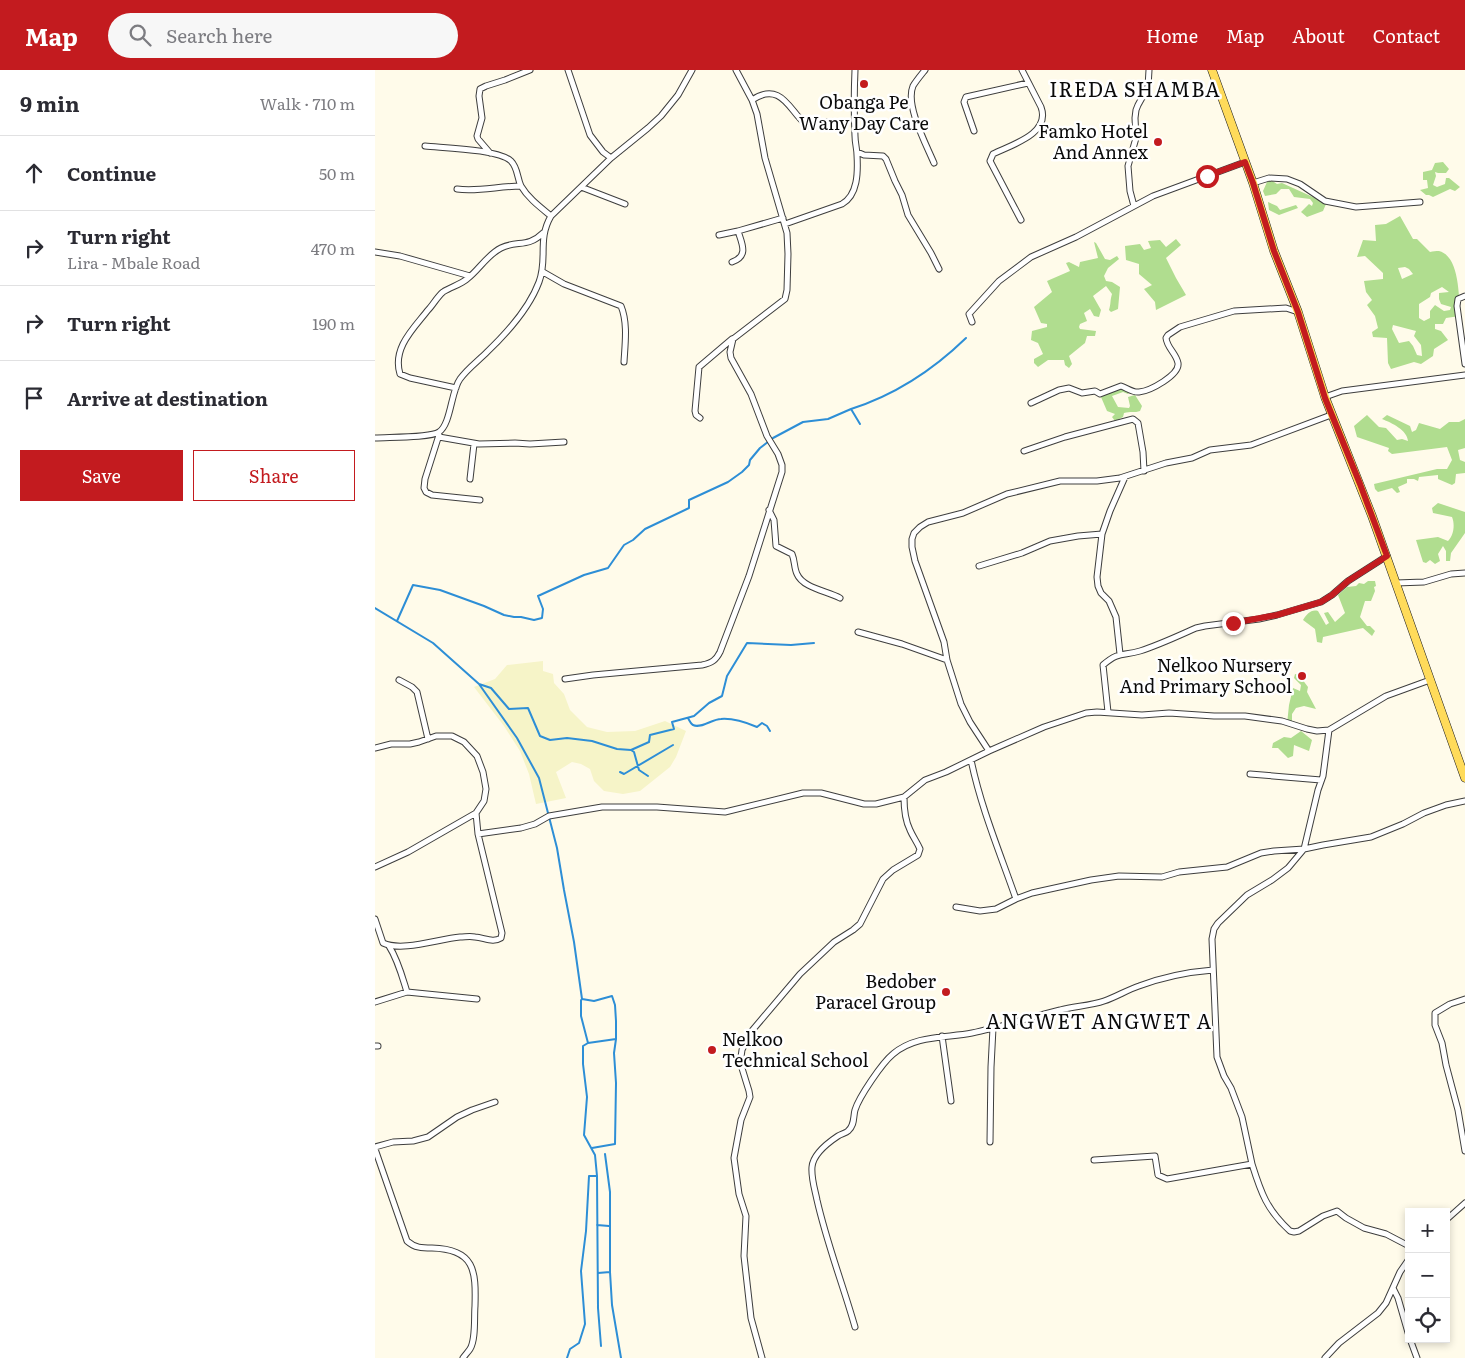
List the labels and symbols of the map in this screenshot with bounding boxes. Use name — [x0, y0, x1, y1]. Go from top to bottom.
district label: IREDA SHAMBA — [1049, 73, 1221, 103]
marker: Obanga Pe Wany Day Care — [858, 78, 870, 90]
place label: Obanga Pe Wany Day Care — [799, 88, 929, 136]
place label: Famko Hotel And Annex — [1038, 117, 1149, 165]
marker: Famko Hotel And Annex — [1152, 136, 1164, 148]
route start — [1196, 165, 1219, 188]
route end — [1222, 612, 1245, 635]
place label: Nelkoo Nursery And Primary School — [1120, 651, 1293, 699]
marker: Nelkoo Nursery And Primary School — [1296, 670, 1308, 682]
place label: Bedober Paracel Group — [815, 967, 936, 1015]
marker: Bedober Paracel Group — [940, 986, 952, 998]
district label: ANGWET ANGWET A — [986, 1005, 1212, 1035]
place label: Nelkoo Technical School — [722, 1025, 868, 1073]
marker: Nelkoo Technical School — [706, 1044, 718, 1056]

